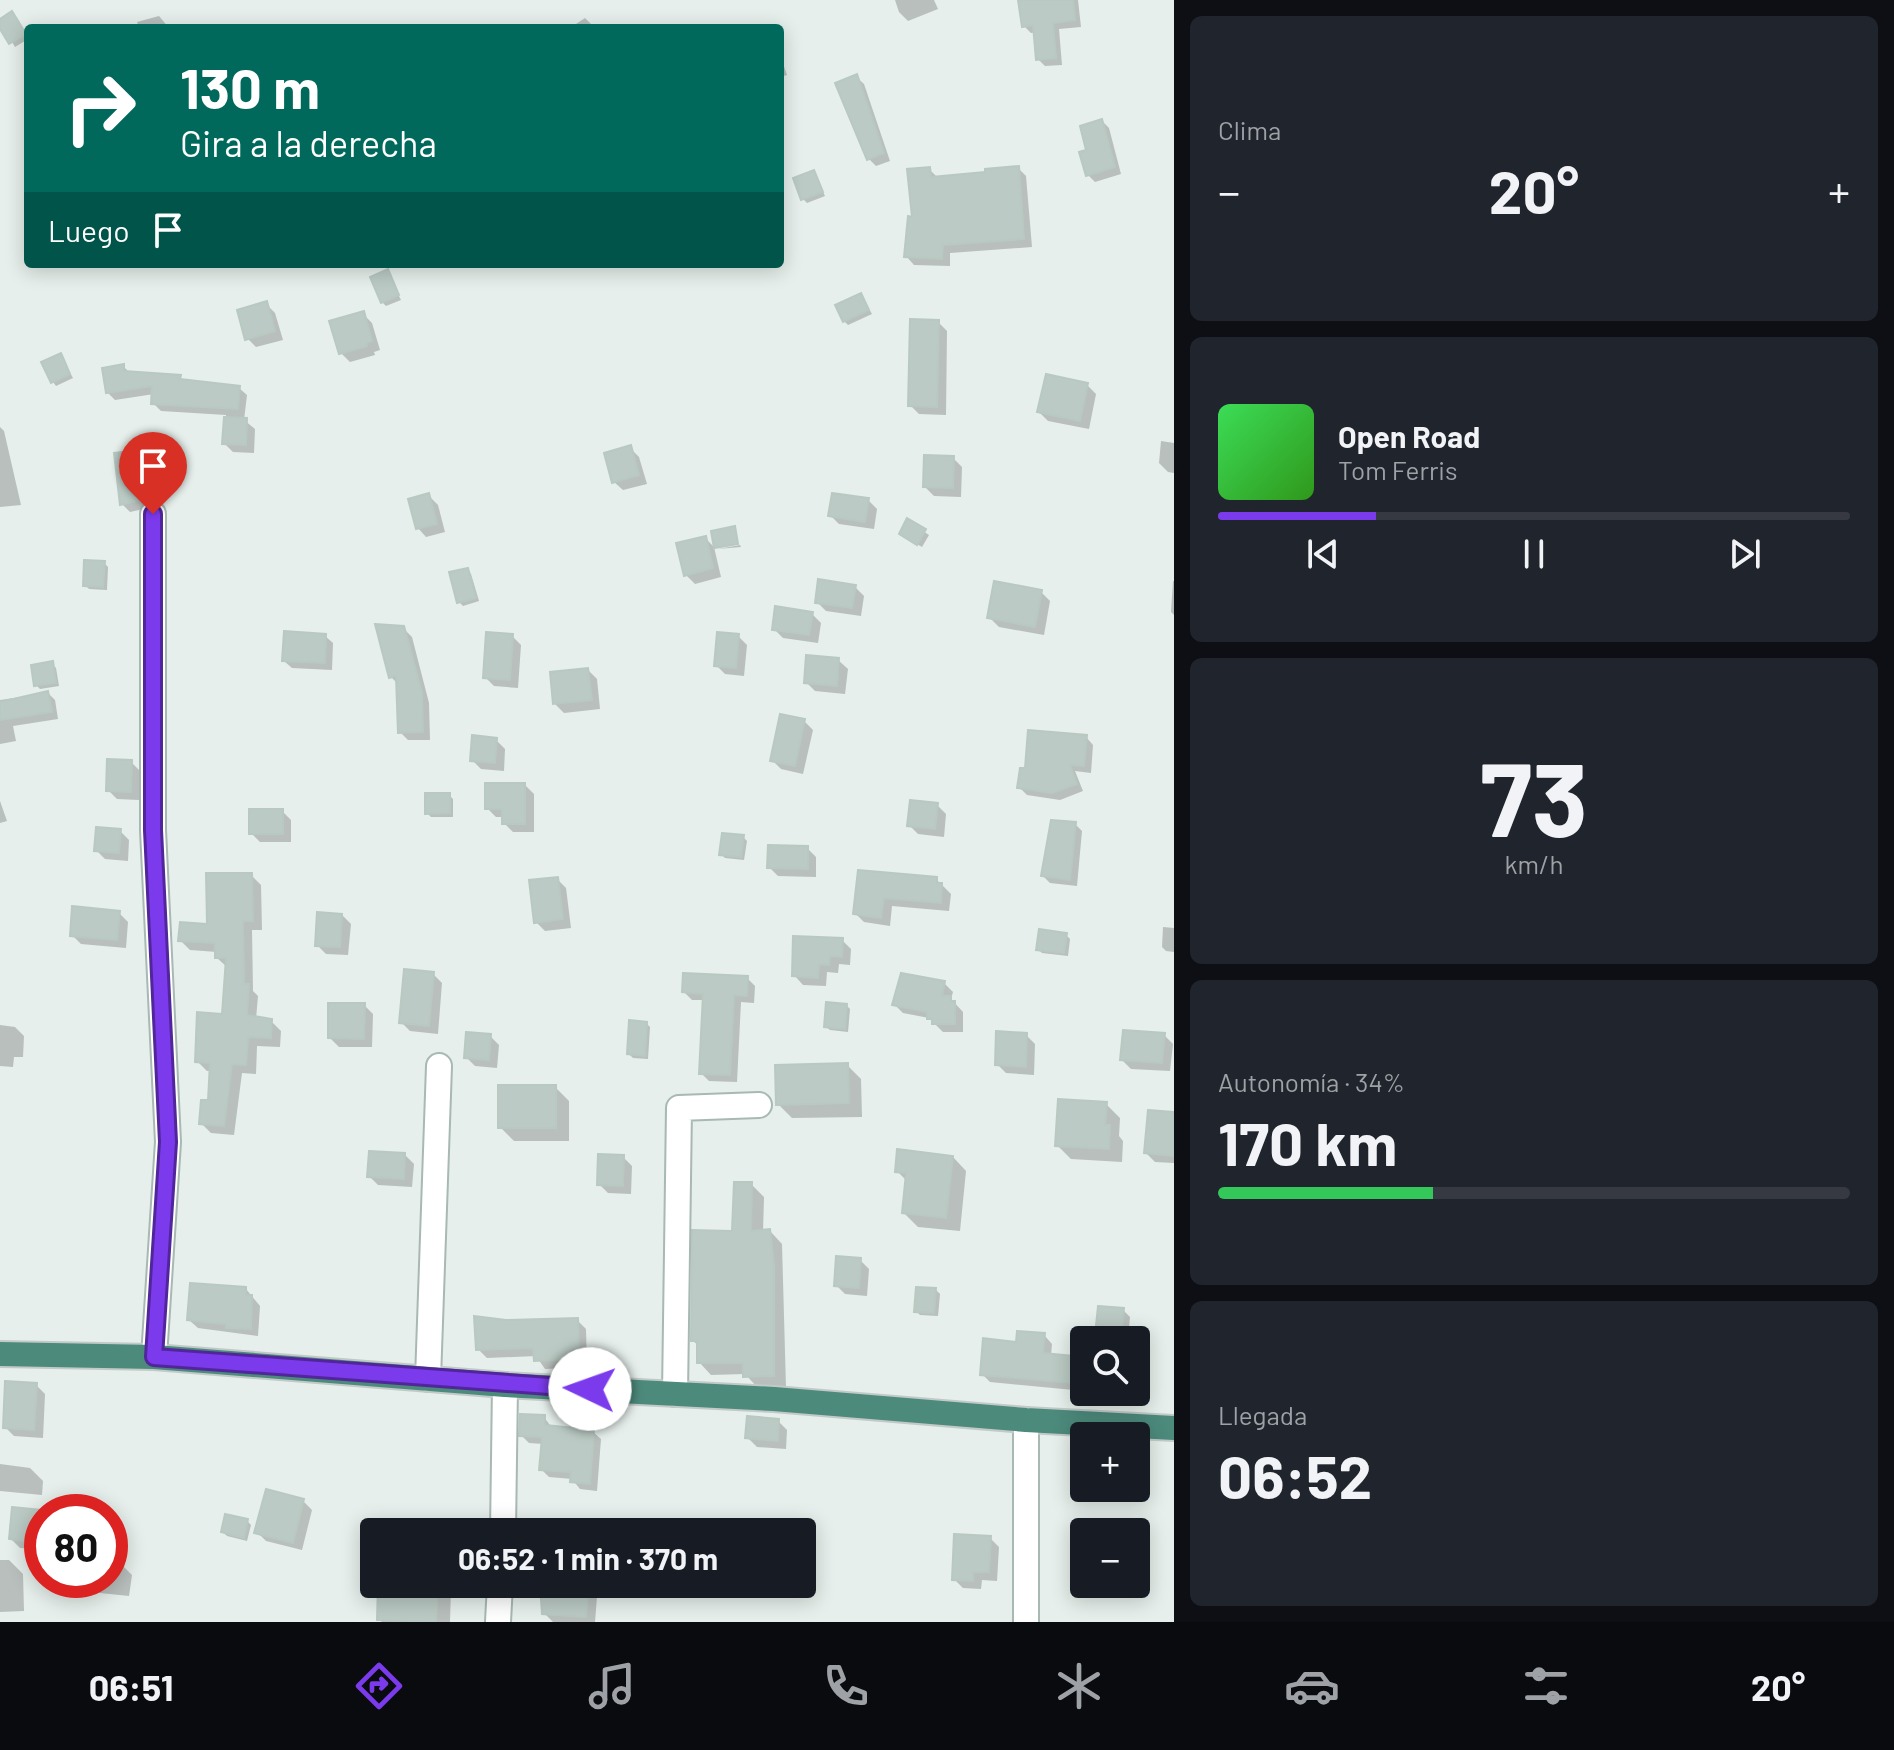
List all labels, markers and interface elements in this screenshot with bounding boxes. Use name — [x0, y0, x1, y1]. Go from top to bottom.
text: 130 m — [180, 53, 320, 120]
icon: right — [48, 56, 152, 160]
text: Clima — [1218, 114, 1281, 145]
text: Gira a la derecha — [180, 121, 437, 164]
text: 20° — [1489, 154, 1579, 226]
text: − — [1218, 164, 1240, 217]
text: + — [1828, 164, 1850, 217]
icon: arrive — [146, 208, 190, 252]
text: Luego — [48, 212, 130, 248]
text: Open Road — [1338, 418, 1480, 454]
pin — [119, 432, 187, 514]
icon: arrive — [131, 444, 175, 488]
text: Tom Ferris — [1338, 454, 1458, 485]
icon: previous — [1301, 532, 1345, 576]
icon: pause — [1512, 532, 1556, 576]
icon: next — [1723, 532, 1767, 576]
text: 73 — [1480, 733, 1588, 858]
text: km/h — [1505, 848, 1563, 879]
text: Autonomía · 34% — [1218, 1066, 1405, 1097]
text: 170 km — [1218, 1106, 1397, 1178]
map controls — [1070, 1326, 1150, 1598]
button: search — [1070, 1326, 1150, 1406]
position arrow — [548, 1347, 632, 1431]
text: Llegada — [1218, 1399, 1307, 1430]
button: + — [1070, 1422, 1150, 1502]
text: 06:52 — [1218, 1439, 1372, 1511]
speed limit sign: 80 — [24, 1494, 128, 1598]
button: − — [1070, 1518, 1150, 1598]
text: 06:52 · 1 min · 370 m — [458, 1540, 718, 1576]
icon: directions — [351, 1658, 407, 1714]
icon: music — [584, 1658, 640, 1714]
icon: phone — [818, 1658, 874, 1714]
icon: climate — [1051, 1658, 1107, 1714]
icon: car — [1284, 1658, 1340, 1714]
icon: filters — [1518, 1658, 1574, 1714]
text: 06:51 — [89, 1665, 173, 1708]
text: 20° — [1751, 1665, 1805, 1708]

